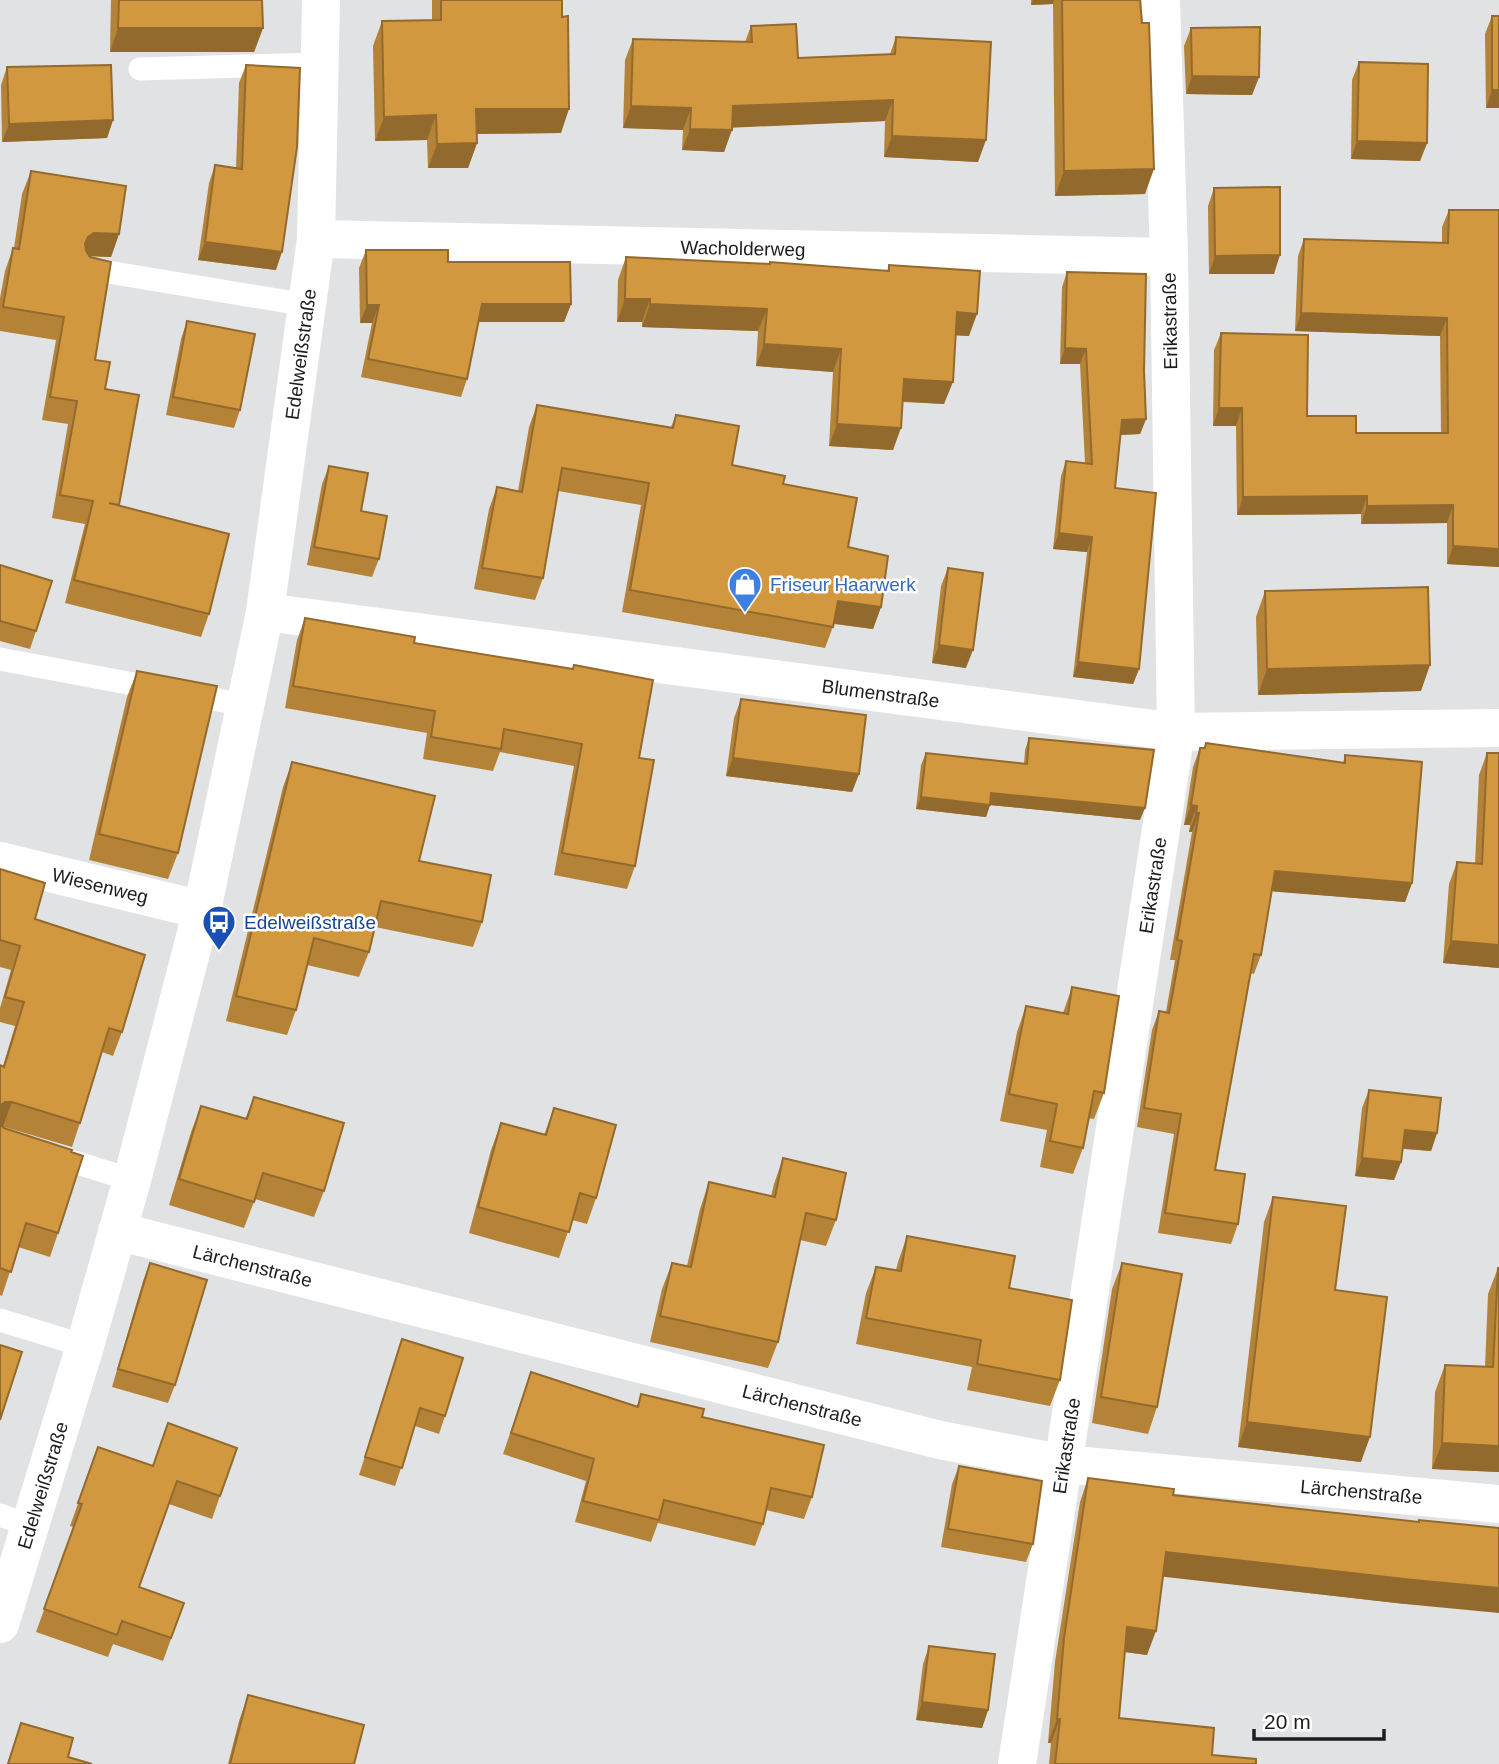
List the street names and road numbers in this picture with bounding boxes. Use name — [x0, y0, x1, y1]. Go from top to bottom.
street label: Wacholderweg — [680, 236, 806, 260]
street label: Erikastraße — [1159, 272, 1181, 370]
street label: Edelweißstraße — [281, 287, 320, 421]
street label: Blumenstraße — [821, 675, 941, 711]
street label: Erikastraße — [1135, 836, 1170, 935]
street label: Wiesenweg — [50, 863, 150, 907]
street label: Lärchenstraße — [191, 1240, 315, 1291]
street label: Lärchenstraße — [740, 1380, 864, 1430]
street label: Erikastraße — [1048, 1396, 1084, 1495]
street label: Edelweißstraße — [13, 1419, 72, 1552]
street label: Lärchenstraße — [1299, 1475, 1423, 1507]

